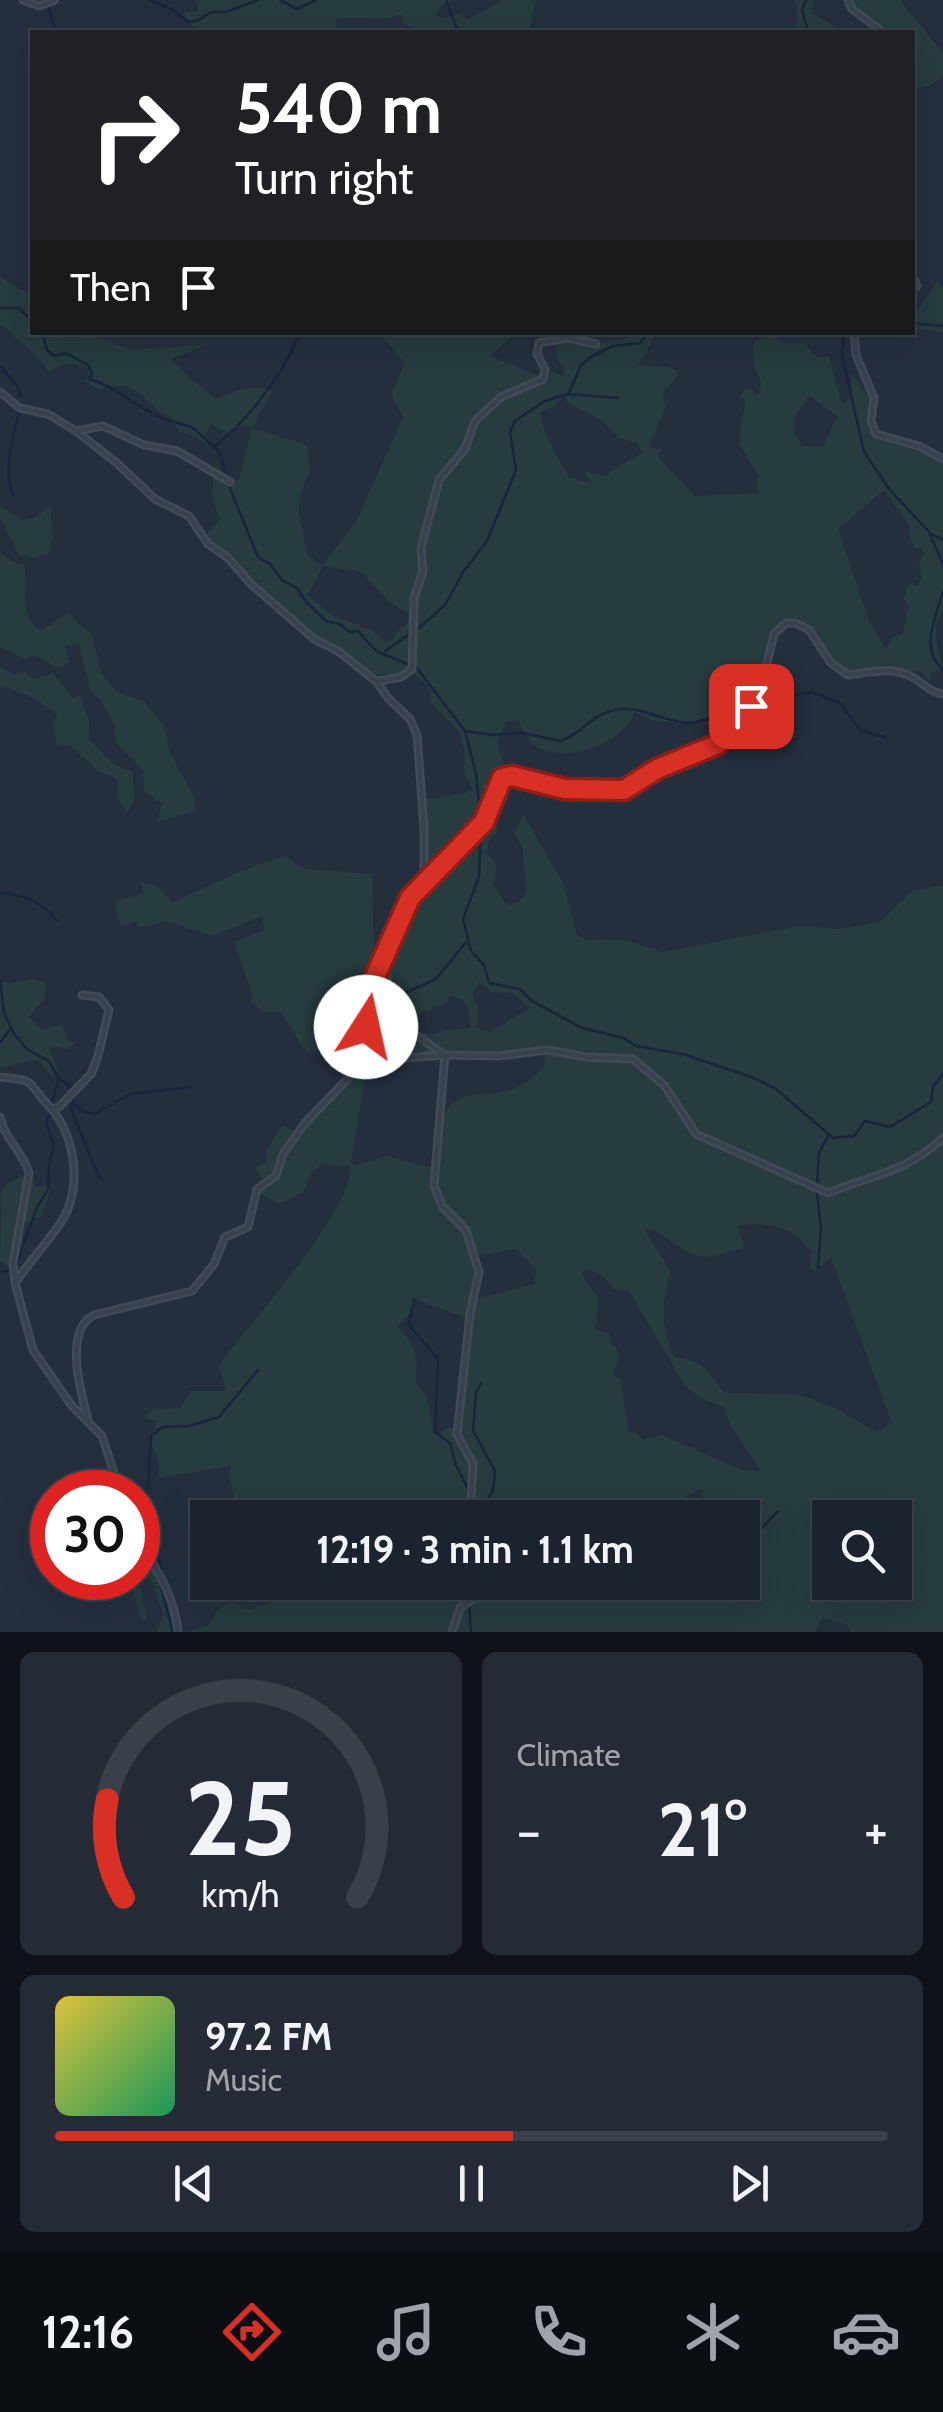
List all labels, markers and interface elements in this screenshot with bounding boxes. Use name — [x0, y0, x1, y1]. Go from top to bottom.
text: 540 m — [235, 65, 442, 151]
icon: right — [70, 70, 200, 200]
text: Turn right — [235, 151, 414, 205]
icon: arrive — [171, 260, 226, 315]
text: Then — [70, 264, 151, 311]
pin — [709, 664, 794, 749]
icon: arrive — [724, 679, 779, 734]
position arrow — [314, 975, 418, 1079]
speed limit sign: 30 — [30, 1470, 160, 1600]
map controls — [812, 1500, 912, 1600]
button: search — [812, 1500, 912, 1600]
text: 12:19 · 3 min · 1.1 km — [316, 1526, 634, 1573]
text: Climate — [517, 1735, 621, 1774]
text: 25 — [185, 1755, 296, 1881]
text: 21° — [658, 1784, 747, 1875]
text: − — [517, 1797, 541, 1864]
text: + — [864, 1797, 888, 1864]
text: km/h — [202, 1873, 280, 1916]
text: 97.2 FM — [205, 2013, 333, 2060]
text: Music — [205, 2060, 282, 2099]
icon: previous — [166, 2156, 221, 2211]
icon: pause — [444, 2156, 499, 2211]
icon: next — [722, 2156, 777, 2211]
icon: directions — [217, 2297, 287, 2367]
icon: music — [371, 2297, 441, 2367]
icon: phone — [524, 2297, 594, 2367]
icon: climate — [678, 2297, 748, 2367]
icon: car — [831, 2297, 901, 2367]
text: 12:16 — [42, 2305, 134, 2359]

